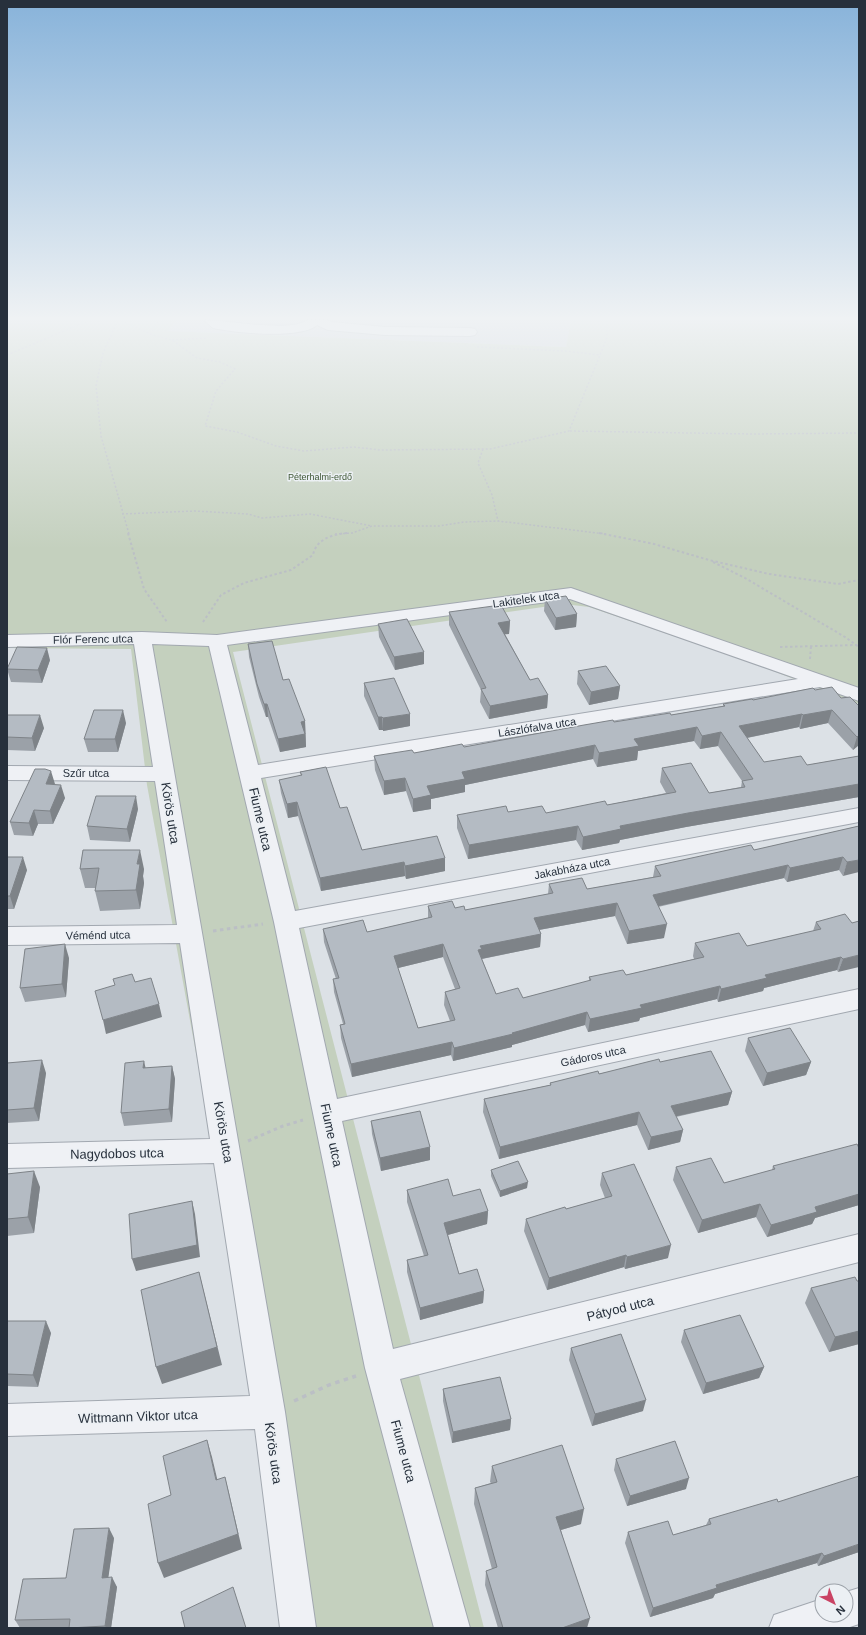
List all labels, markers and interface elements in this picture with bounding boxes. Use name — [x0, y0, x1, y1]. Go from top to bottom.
park label: Péterhalmi-erdő — [288, 472, 352, 482]
street label: Lakitelek utca — [492, 588, 561, 610]
street label: Flór Ferenc utca — [53, 632, 134, 646]
street label: Lászlófalva utca — [497, 715, 578, 739]
street label: Szűr utca — [63, 767, 110, 779]
street label: Körös utca — [158, 781, 183, 846]
street label: Fiume utca — [246, 786, 275, 853]
street label: Jakabháza utca — [533, 855, 612, 881]
street label: Véménd utca — [65, 928, 131, 942]
street label: Gádoros utca — [559, 1043, 627, 1069]
street label: Körös utca — [211, 1100, 236, 1165]
street label: Fiume utca — [317, 1102, 346, 1169]
street label: Nagydobos utca — [70, 1145, 165, 1162]
street label: Pátyod utca — [585, 1293, 656, 1324]
street label: Wittmann Viktor utca — [78, 1407, 199, 1426]
street label: Fiume utca — [388, 1418, 419, 1485]
street label: Körös utca — [262, 1421, 285, 1486]
north arrow — [814, 1583, 854, 1623]
text: N — [834, 1603, 848, 1618]

